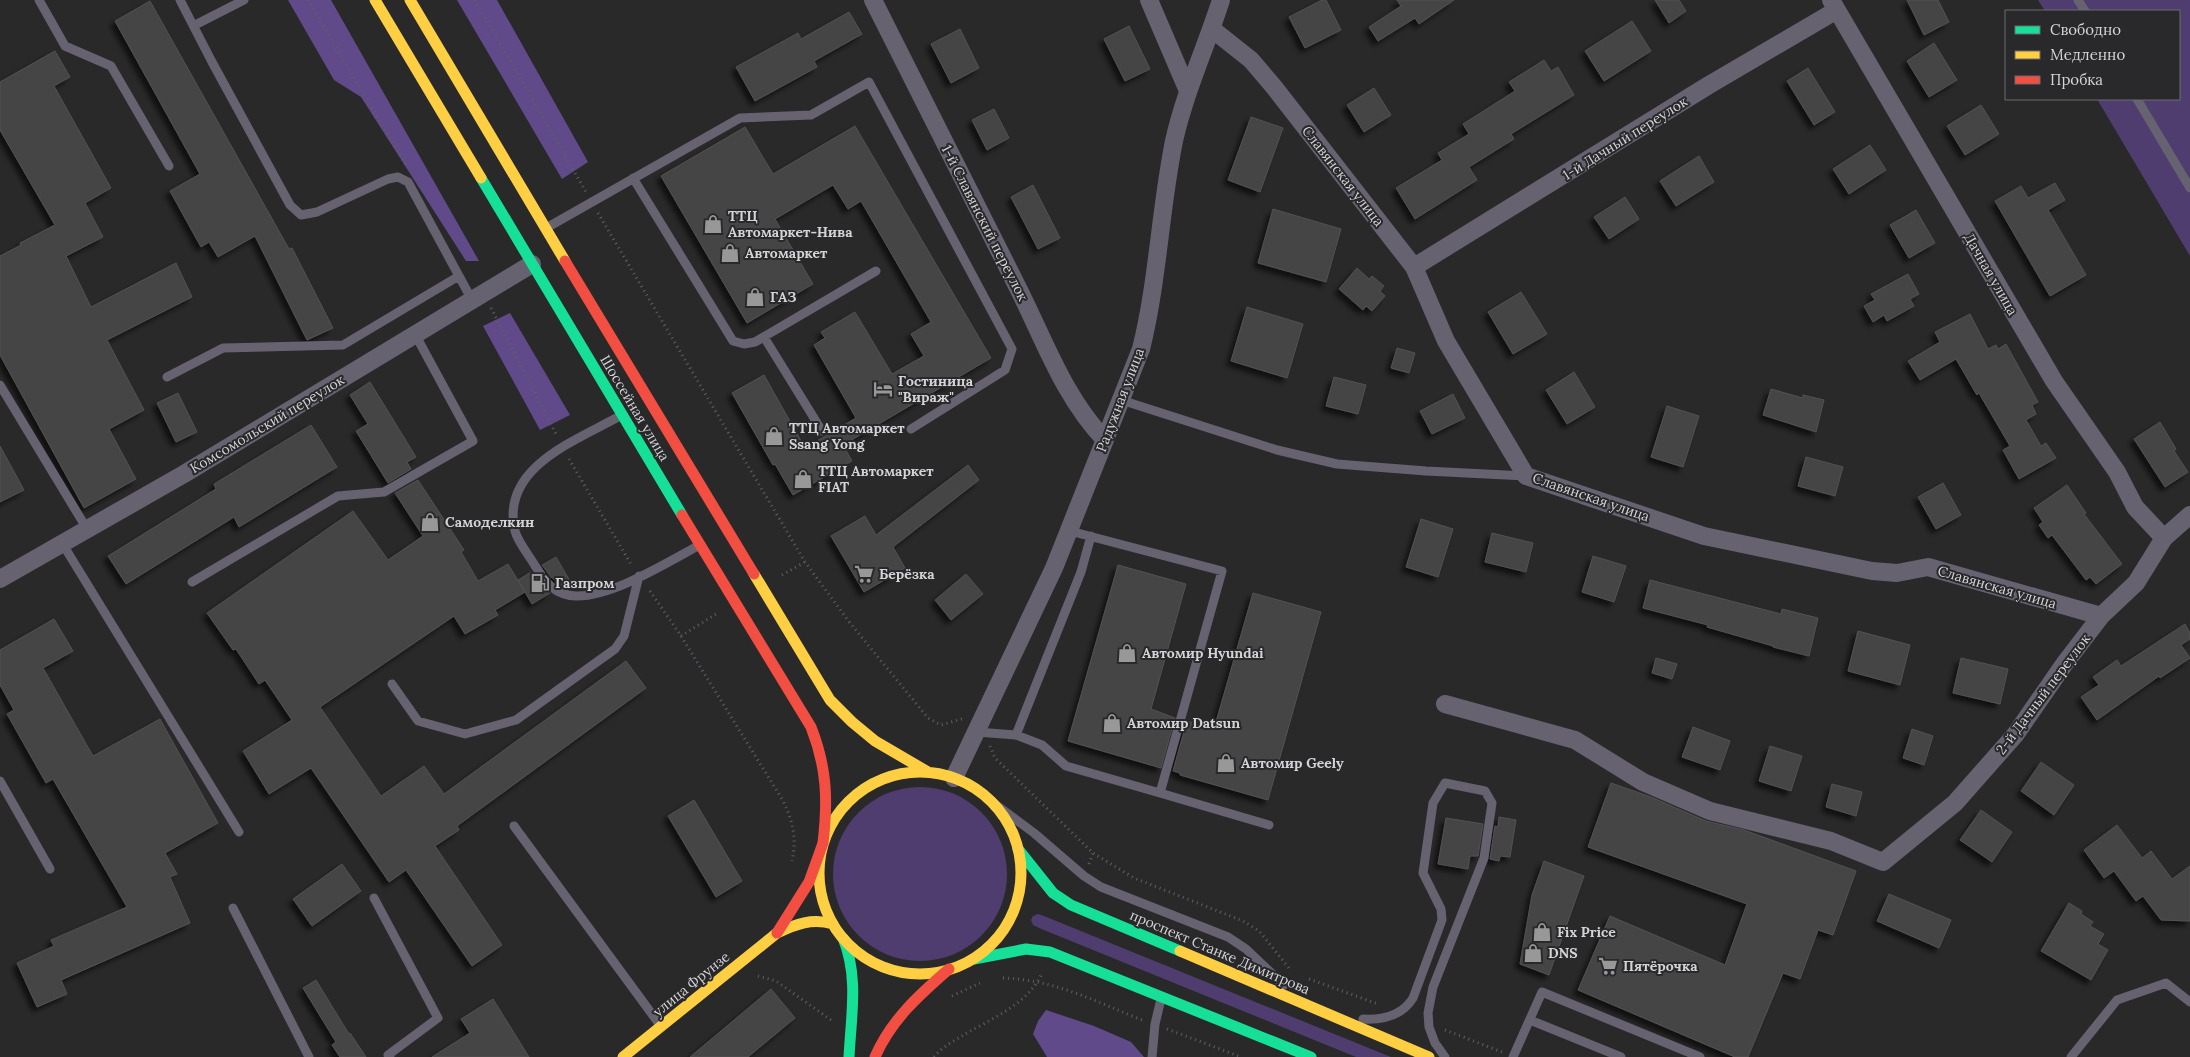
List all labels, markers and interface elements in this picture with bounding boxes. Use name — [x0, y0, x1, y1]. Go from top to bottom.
legend — [2005, 10, 2180, 100]
text: Свободно — [2050, 20, 2121, 39]
text: Медленно — [2050, 45, 2125, 64]
text: Пробка — [2050, 70, 2103, 89]
street label: 1-й Дачный переулок — [1559, 92, 1691, 184]
street label: Славянская улица — [1298, 122, 1388, 230]
street label: 1-й Славянский переулок — [938, 142, 1032, 304]
place label: ТТЦ Автомаркет-Нива — [728, 207, 853, 241]
shop icon: ТТЦ Автомаркет-Нива — [702, 213, 724, 235]
street label: Дачная улица — [1960, 230, 2022, 318]
shop icon: Автомаркет — [719, 242, 741, 264]
place label: Автомаркет — [745, 244, 828, 262]
shop icon: ГАЗ — [744, 286, 766, 308]
place label: ГАЗ — [770, 288, 796, 306]
street label: Радужная улица — [1092, 346, 1148, 454]
street label: Шоссейная улица — [596, 352, 674, 464]
street label: Комсомольский переулок — [186, 370, 348, 477]
place label: Гостиница "Вираж" — [898, 372, 974, 406]
hotel icon: Гостиница "Вираж" — [872, 378, 894, 400]
place label: ТТЦ Автомаркет Ssang Yong — [789, 419, 905, 453]
shop icon: ТТЦ Автомаркет Ssang Yong — [763, 425, 785, 447]
place label: ТТЦ Автомаркет FIAT — [818, 462, 934, 496]
shop icon: ТТЦ Автомаркет FIAT — [792, 468, 814, 490]
street label: Славянская улица — [1530, 469, 1652, 525]
shop icon: Самоделкин — [419, 511, 441, 533]
place label: Самоделкин — [445, 513, 534, 531]
street label: Славянская улица — [1936, 561, 2058, 613]
supermarket icon: Берёзка — [853, 563, 875, 585]
place label: Берёзка — [879, 565, 935, 583]
fuel station icon: Газпром — [529, 572, 551, 594]
place label: Газпром — [555, 574, 615, 592]
street label: 2-й Дачный переулок — [1992, 630, 2094, 758]
shop icon: Автомир Hyundai — [1116, 642, 1138, 664]
place label: Автомир Hyundai — [1142, 644, 1264, 662]
shop icon: Автомир Datsun — [1101, 712, 1123, 734]
place label: Автомир Datsun — [1127, 714, 1240, 732]
shop icon: Автомир Geely — [1215, 752, 1237, 774]
place label: Автомир Geely — [1241, 754, 1344, 772]
street label: проспект Станке Димитрова — [1127, 906, 1313, 998]
shop icon: Fix Price — [1531, 921, 1553, 943]
place label: Fix Price — [1557, 923, 1616, 941]
shop icon: DNS — [1522, 942, 1544, 964]
place label: DNS — [1548, 944, 1578, 962]
street label: улица Фрунзе — [649, 947, 733, 1021]
supermarket icon: Пятёрочка — [1597, 955, 1619, 977]
place label: Пятёрочка — [1623, 957, 1698, 975]

